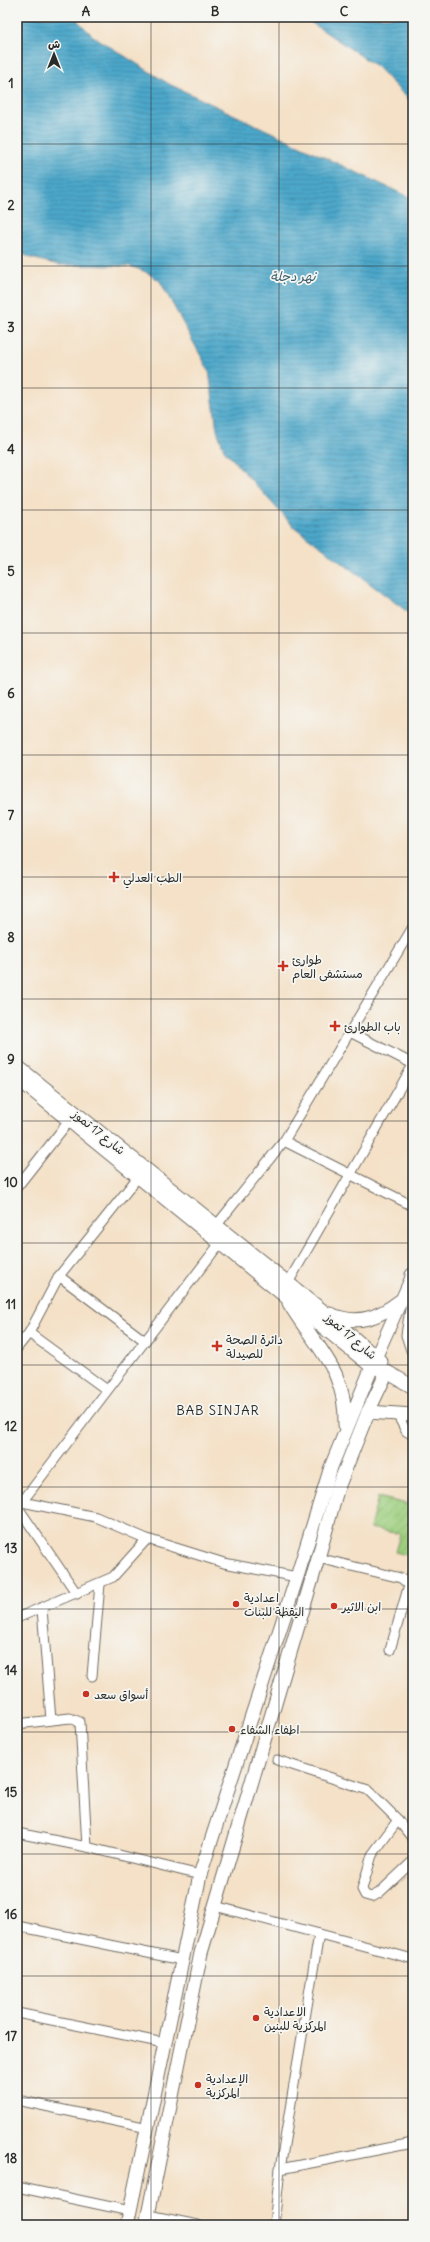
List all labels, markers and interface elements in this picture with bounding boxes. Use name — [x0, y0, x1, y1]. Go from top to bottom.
text: A — [82, 3, 91, 20]
text: B — [211, 3, 220, 20]
text: C — [340, 3, 349, 20]
north arrow — [34, 34, 74, 74]
text: ش — [48, 37, 60, 51]
text: 1 — [8, 75, 14, 92]
text: 2 — [7, 197, 15, 214]
water label: نهر دجلة — [270, 268, 317, 285]
text: 3 — [7, 319, 15, 336]
text: 4 — [7, 441, 15, 458]
text: 5 — [7, 563, 15, 580]
text: 6 — [7, 685, 15, 702]
text: 7 — [8, 807, 15, 824]
place label: الطب العدلي — [123, 870, 182, 889]
marker: الطب العدلي — [108, 871, 120, 883]
text: 8 — [7, 929, 15, 946]
place label: طوارئ مستشفى العام — [292, 952, 363, 983]
marker: طوارئ مستشفى العام — [277, 960, 289, 972]
place label: باب الطوارئ — [344, 1019, 401, 1035]
marker: باب الطوارئ — [329, 1020, 341, 1032]
text: 9 — [7, 1051, 15, 1068]
street label: شارع 17 تموز — [68, 1106, 128, 1159]
text: 10 — [4, 1174, 18, 1191]
text: 11 — [6, 1296, 16, 1313]
street label: شارع 17 تموز — [320, 1309, 380, 1364]
place label: دائرة الصحة للصيدلة — [226, 1332, 283, 1361]
marker: دائرة الصحة للصيدلة — [211, 1340, 223, 1352]
district label: BAB SINJAR — [176, 1402, 260, 1419]
text: 12 — [5, 1418, 17, 1435]
text: 13 — [5, 1540, 17, 1557]
place label: اعدادية اليقظة للبنات — [244, 1590, 304, 1620]
marker: اعدادية اليقظة للبنات — [231, 1599, 241, 1609]
place label: ابن الاثير — [341, 1599, 381, 1615]
marker: ابن الاثير — [329, 1601, 339, 1611]
text: 14 — [5, 1662, 18, 1679]
place label: أسواق سعد — [94, 1687, 148, 1702]
marker: أسواق سعد — [81, 1689, 91, 1699]
place label: اطفاء الشفاء — [240, 1722, 299, 1737]
marker: اطفاء الشفاء — [227, 1724, 237, 1734]
text: 15 — [5, 1784, 18, 1801]
text: 16 — [5, 1906, 18, 1923]
place label: الاعدادية المركزية للبنين — [264, 2004, 327, 2034]
marker: الاعدادية المركزية للبنين — [251, 2013, 261, 2023]
text: 17 — [5, 2028, 17, 2045]
place label: الإعدادية المركزية — [206, 2071, 248, 2100]
marker: الإعدادية المركزية — [193, 2080, 203, 2090]
text: 18 — [5, 2150, 17, 2167]

